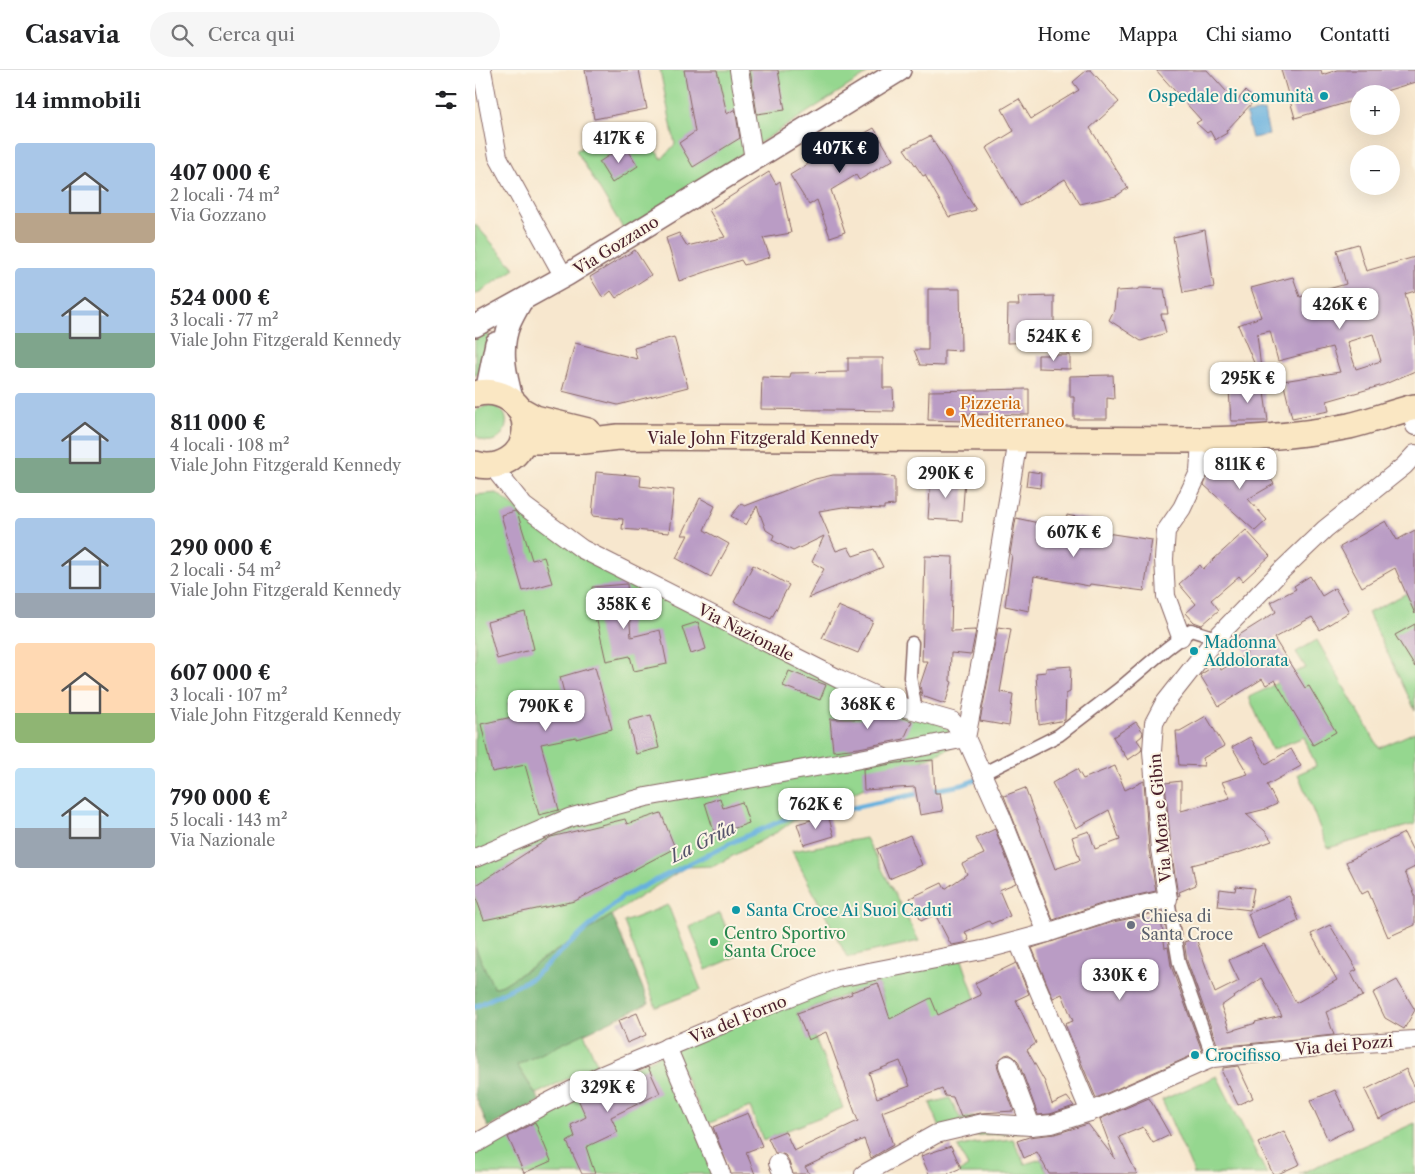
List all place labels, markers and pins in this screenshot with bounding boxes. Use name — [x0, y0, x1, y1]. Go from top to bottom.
place label: Ospedale di comunità — [1148, 86, 1315, 106]
marker: Ospedale di comunità — [1318, 90, 1330, 102]
pin: 417K € — [578, 122, 660, 164]
pin: 407K € — [799, 132, 881, 174]
pin: 426K € — [1299, 288, 1381, 330]
pin: 524K € — [1013, 320, 1095, 362]
pin: 295K € — [1207, 362, 1289, 404]
place label: Pizzeria Mediterraneo — [960, 393, 1065, 431]
marker: Pizzeria Mediterraneo — [944, 406, 956, 418]
pin: 811K € — [1199, 448, 1281, 490]
pin: 290K € — [905, 456, 987, 499]
pin: 607K € — [1033, 516, 1115, 558]
pin: 358K € — [583, 588, 665, 630]
place label: Madonna Addolorata — [1203, 632, 1289, 670]
marker: Madonna Addolorata — [1188, 645, 1200, 657]
pin: 368K € — [827, 688, 909, 730]
pin: 790K € — [505, 690, 587, 732]
pin: 762K € — [775, 788, 857, 830]
place label: Santa Croce Ai Suoi Caduti — [746, 900, 952, 920]
marker: Santa Croce Ai Suoi Caduti — [730, 904, 742, 916]
place label: Chiesa di Santa Croce — [1141, 906, 1233, 944]
marker: Chiesa di Santa Croce — [1125, 919, 1137, 931]
place label: Centro Sportivo Santa Croce — [724, 923, 846, 961]
marker: Centro Sportivo Santa Croce — [708, 936, 720, 948]
pin: 330K € — [1079, 958, 1161, 1001]
place label: Crocifisso — [1205, 1045, 1281, 1065]
marker: Crocifisso — [1189, 1049, 1201, 1061]
pin: 329K € — [567, 1070, 649, 1113]

